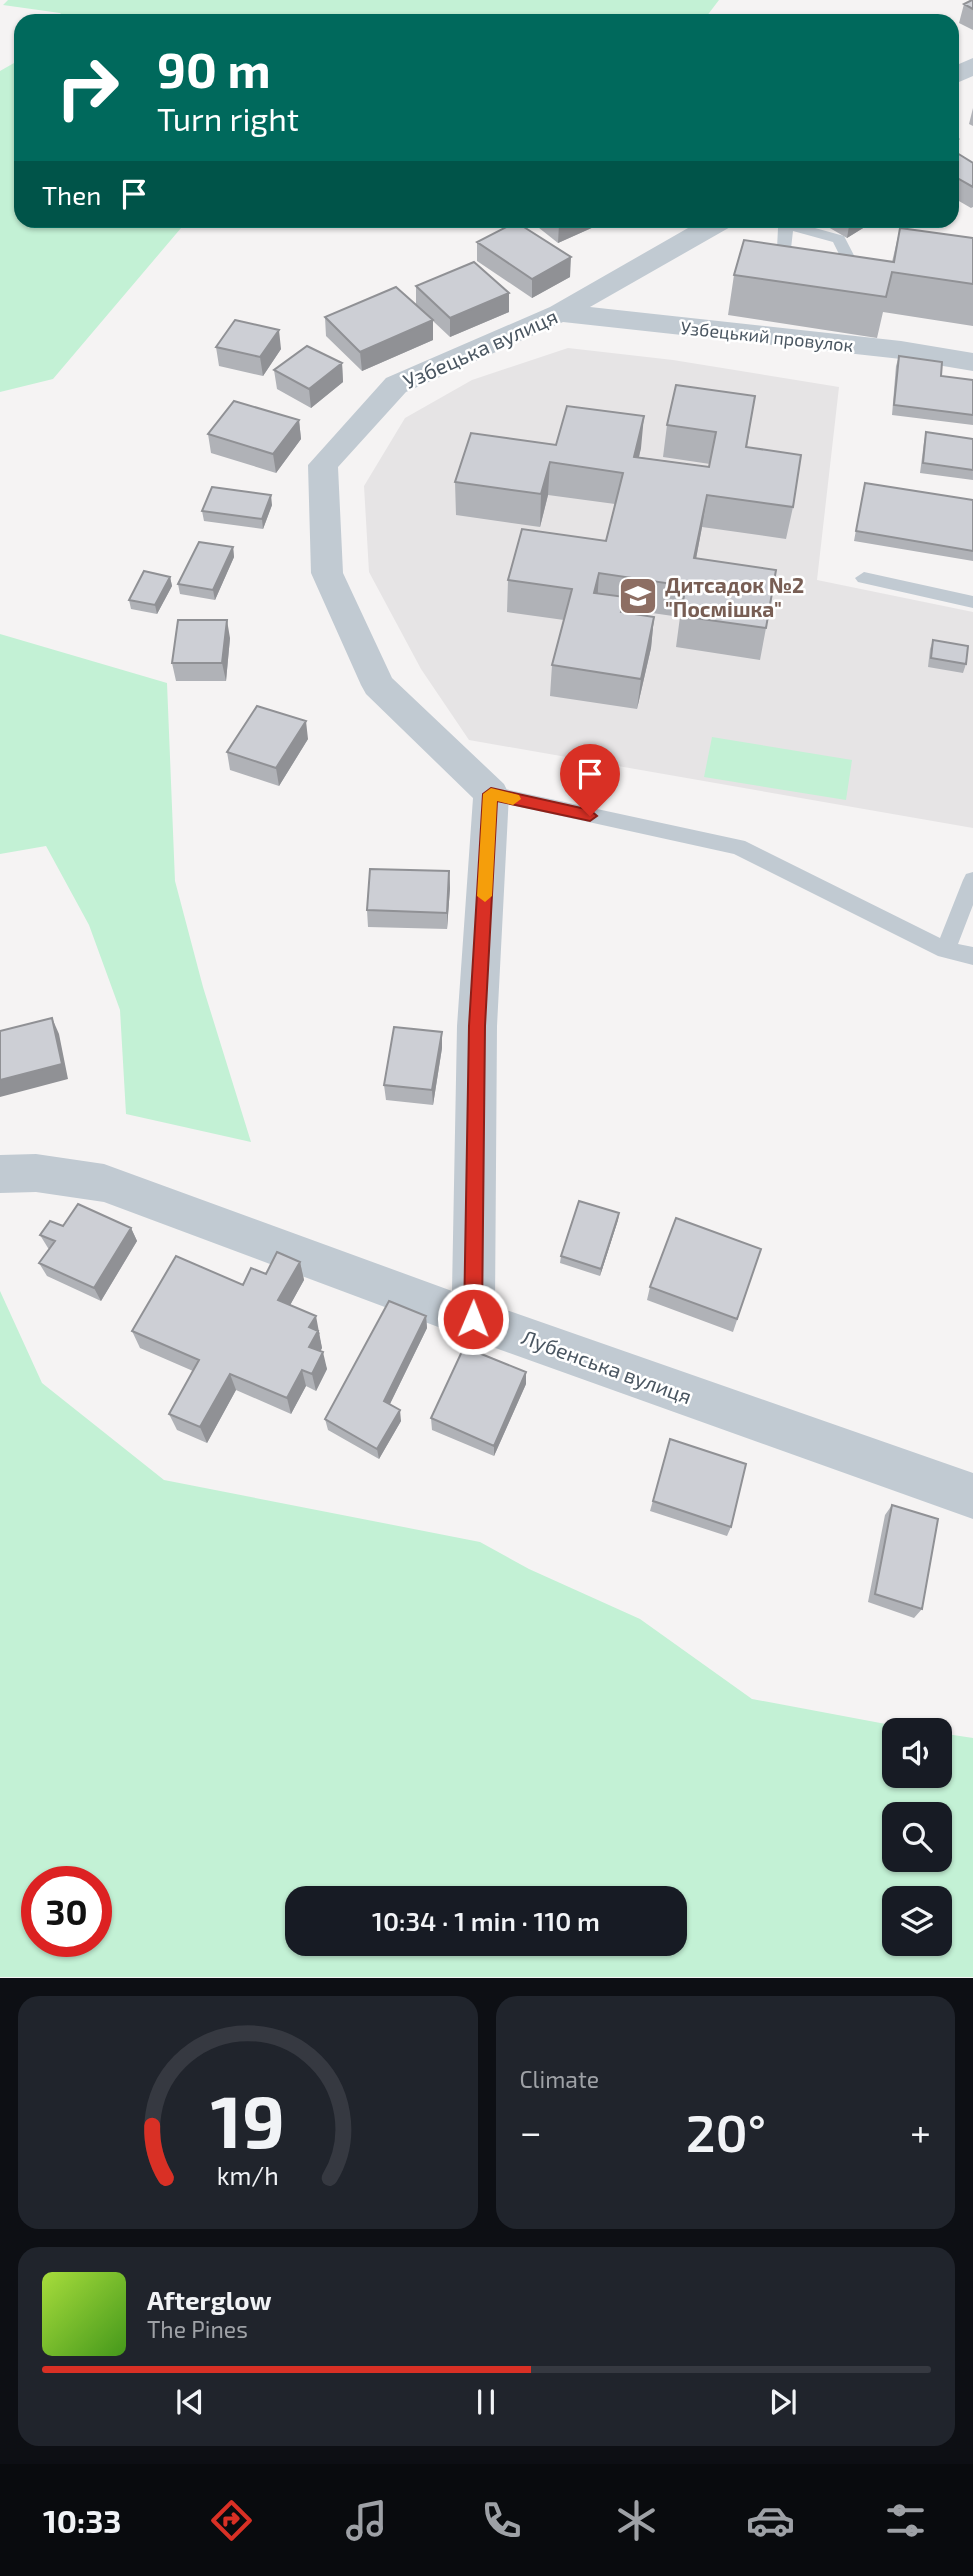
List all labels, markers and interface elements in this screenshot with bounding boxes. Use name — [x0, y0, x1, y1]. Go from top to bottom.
text: 90 m — [157, 39, 271, 98]
icon: right — [42, 42, 133, 133]
text: Turn right — [157, 99, 299, 137]
icon: arrive — [115, 175, 153, 213]
text: Then — [42, 179, 101, 210]
street label: Узбецька вулиця — [399, 303, 561, 394]
street label: Узбецький провулок — [680, 316, 855, 356]
place label: Дитсадок №2 "Посмішка" — [665, 572, 804, 621]
school or university icon: Дитсадок №2 "Посмішка" — [617, 575, 659, 617]
pin — [560, 744, 620, 816]
icon: arrive — [571, 755, 609, 793]
position arrow — [436, 1282, 510, 1356]
street label: Лубенська вулиця — [518, 1324, 695, 1409]
map controls — [882, 1718, 952, 1956]
button: sound — [882, 1718, 952, 1788]
button: search — [882, 1802, 952, 1872]
speed limit sign: 30 — [21, 1866, 112, 1957]
button: layers — [882, 1886, 952, 1956]
text: 10:34 · 1 min · 110 m — [372, 1905, 600, 1936]
text: Climate — [520, 2065, 599, 2093]
text: 19 — [211, 2076, 285, 2164]
text: 20° — [686, 2100, 766, 2162]
text: − — [520, 2108, 542, 2154]
text: + — [910, 2108, 931, 2154]
text: km/h — [217, 2160, 279, 2190]
text: Afterglow — [147, 2284, 272, 2315]
text: The Pines — [147, 2315, 248, 2343]
icon: previous — [171, 2383, 209, 2421]
icon: pause — [467, 2383, 505, 2421]
icon: next — [764, 2383, 802, 2421]
icon: directions — [207, 2496, 256, 2545]
icon: music — [342, 2496, 391, 2545]
icon: phone — [477, 2496, 526, 2545]
icon: climate — [612, 2496, 661, 2545]
icon: car — [746, 2496, 795, 2545]
icon: filters — [881, 2496, 930, 2545]
text: 10:33 — [43, 2501, 121, 2539]

